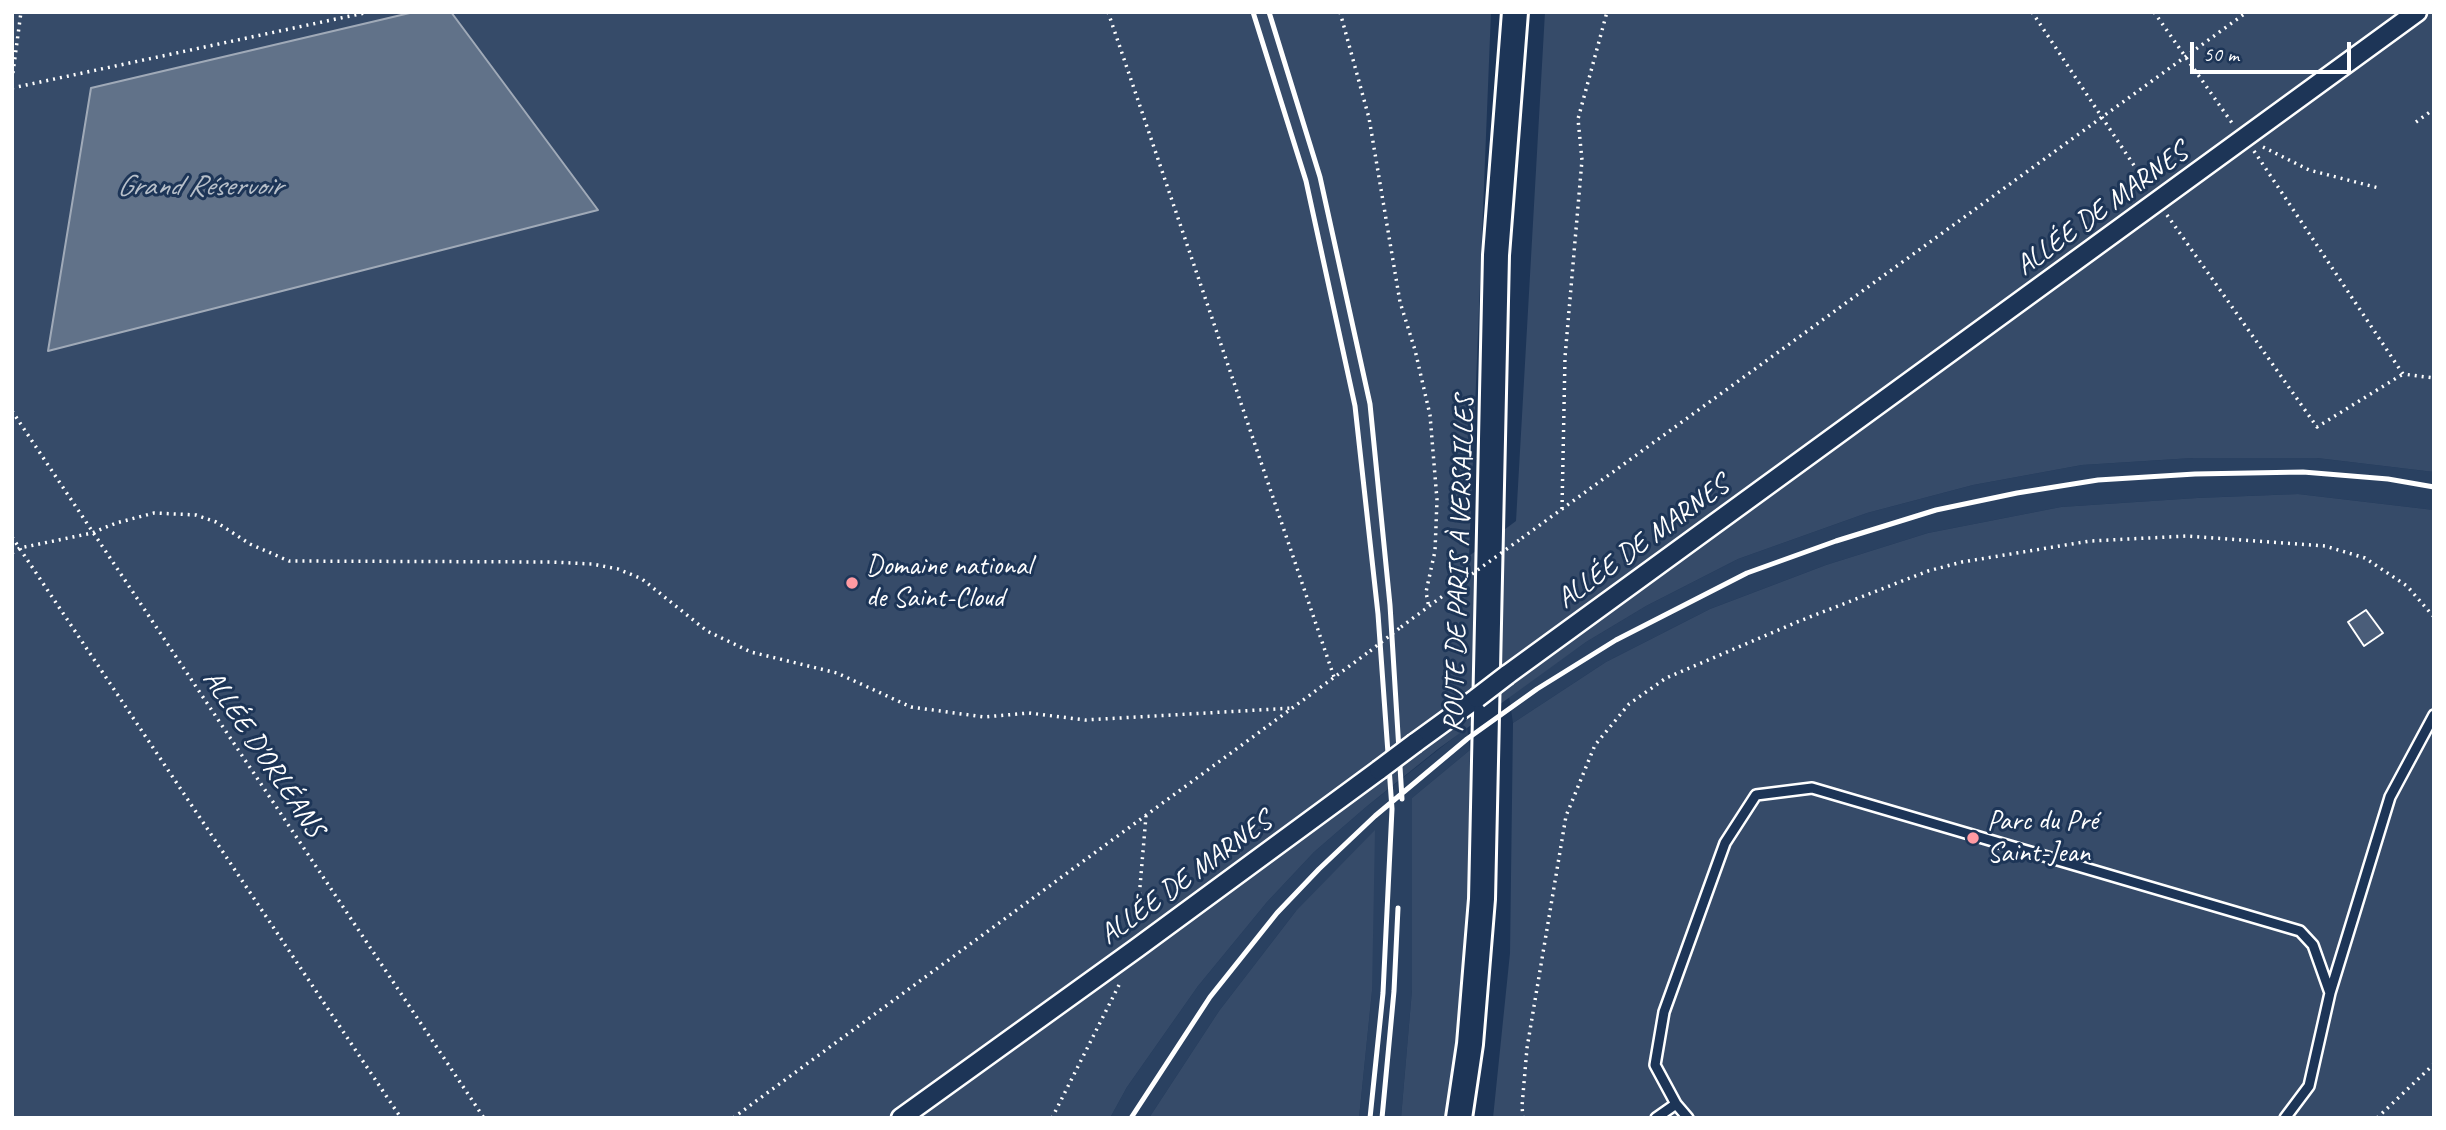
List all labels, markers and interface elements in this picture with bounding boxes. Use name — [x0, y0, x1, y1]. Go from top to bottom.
scale bar — [2194, 28, 2355, 72]
text: 50 m — [2203, 41, 2239, 67]
street label: ALLÉE DE MARNES — [2010, 136, 2194, 284]
water label: Grand Réservoir — [117, 169, 281, 205]
street label: ROUTE DE PARIS À VERSAILLES — [1437, 395, 1483, 733]
street label: ALLÉE DE MARNES — [1551, 469, 1735, 617]
place label: Domaine national de Saint-Cloud — [866, 550, 1032, 616]
marker: Domaine national de Saint-Cloud — [844, 575, 860, 591]
street label: ALLÉE D'ORLÉANS — [195, 664, 331, 844]
street label: ALLÉE DE MARNES — [1094, 805, 1278, 953]
place label: Parc du Pré Saint-Jean — [1987, 805, 2098, 871]
marker: Parc du Pré Saint-Jean — [1965, 830, 1981, 846]

